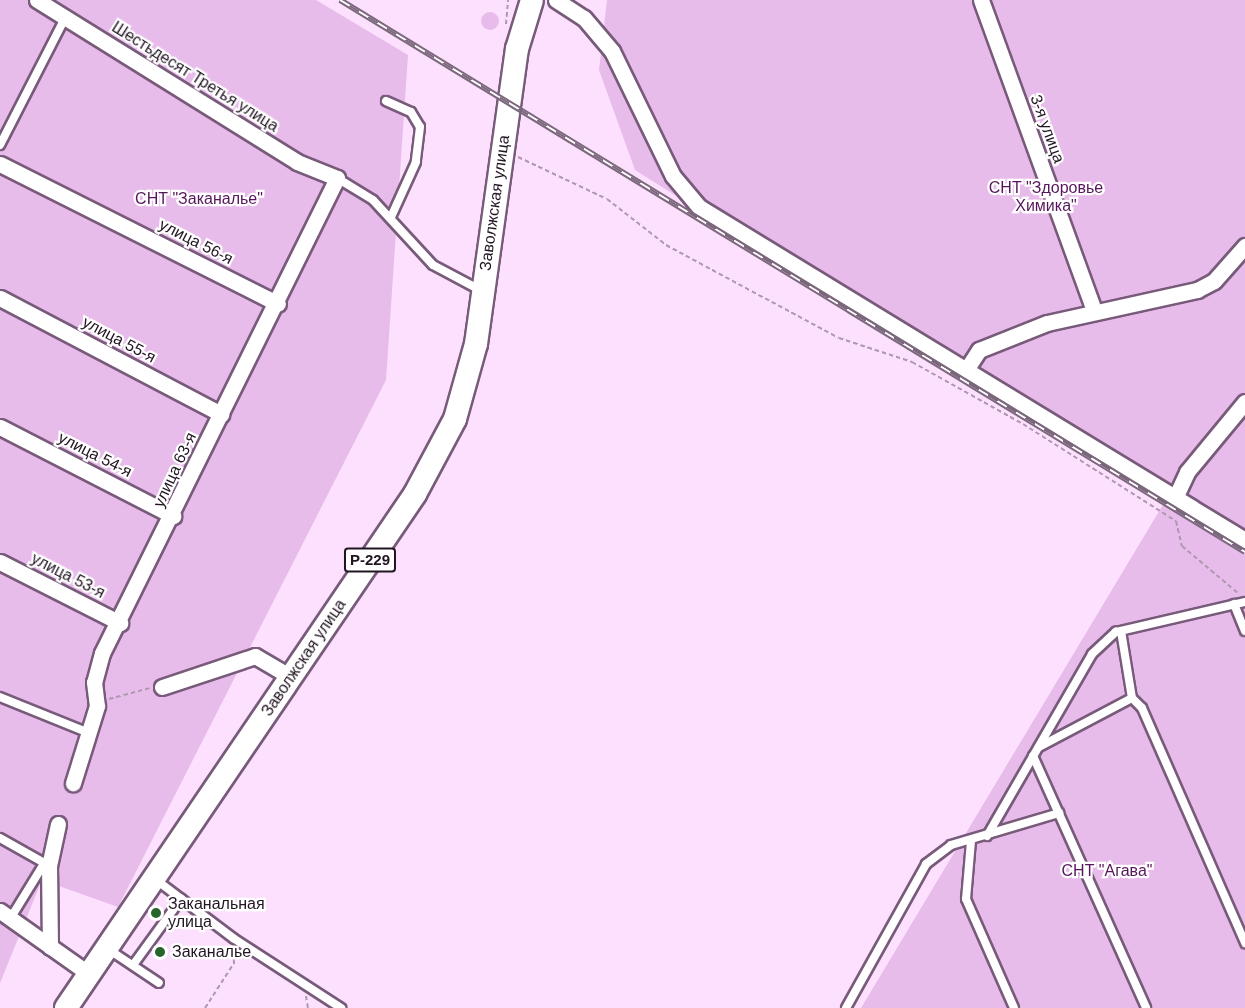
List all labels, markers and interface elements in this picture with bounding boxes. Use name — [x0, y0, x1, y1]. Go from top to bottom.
street label: Шестьдесят Третья улица — [108, 18, 282, 136]
street label: 3-я улица — [1026, 92, 1068, 166]
street label: Заволжская улица — [476, 134, 514, 272]
park label: СНТ "Здоровье Химика" — [989, 178, 1103, 216]
park label: СНТ "Заканалье" — [135, 189, 263, 209]
street label: улица 56-я — [156, 215, 236, 269]
street label: улица 55-я — [79, 313, 159, 367]
street label: улица 54-я — [55, 428, 135, 482]
street label: улица 63-я — [149, 430, 201, 510]
road number: Р-229 — [343, 548, 397, 572]
street label: улица 53-я — [28, 549, 108, 603]
street label: Заволжская улица — [258, 596, 350, 720]
park label: СНТ "Агава" — [1062, 861, 1152, 881]
place label: Заканальная улица — [168, 894, 265, 932]
marker: Заканальная улица — [149, 906, 163, 920]
place label: Заканалье — [172, 942, 251, 962]
marker: Заканалье — [153, 945, 167, 959]

